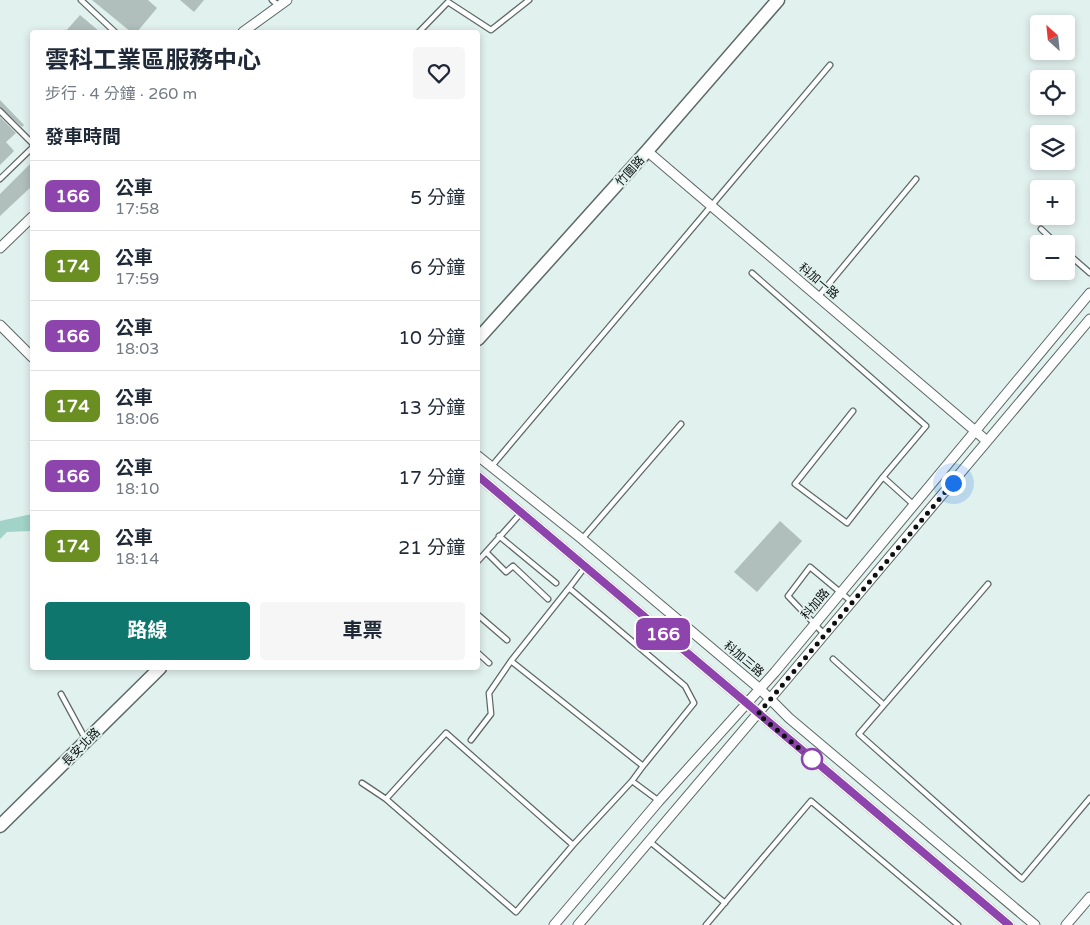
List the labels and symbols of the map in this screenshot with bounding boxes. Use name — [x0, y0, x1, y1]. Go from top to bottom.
north arrow — [1030, 15, 1075, 60]
street label: 竹圍路 — [613, 153, 647, 189]
street label: 科加一路 — [796, 260, 842, 302]
your location — [941, 471, 966, 496]
street label: 科加路 — [798, 586, 832, 622]
line badge: 166 — [634, 618, 692, 650]
street label: 科加三路 — [721, 638, 767, 680]
street label: 長安北路 — [59, 725, 103, 769]
unlabelled marker — [801, 748, 823, 770]

